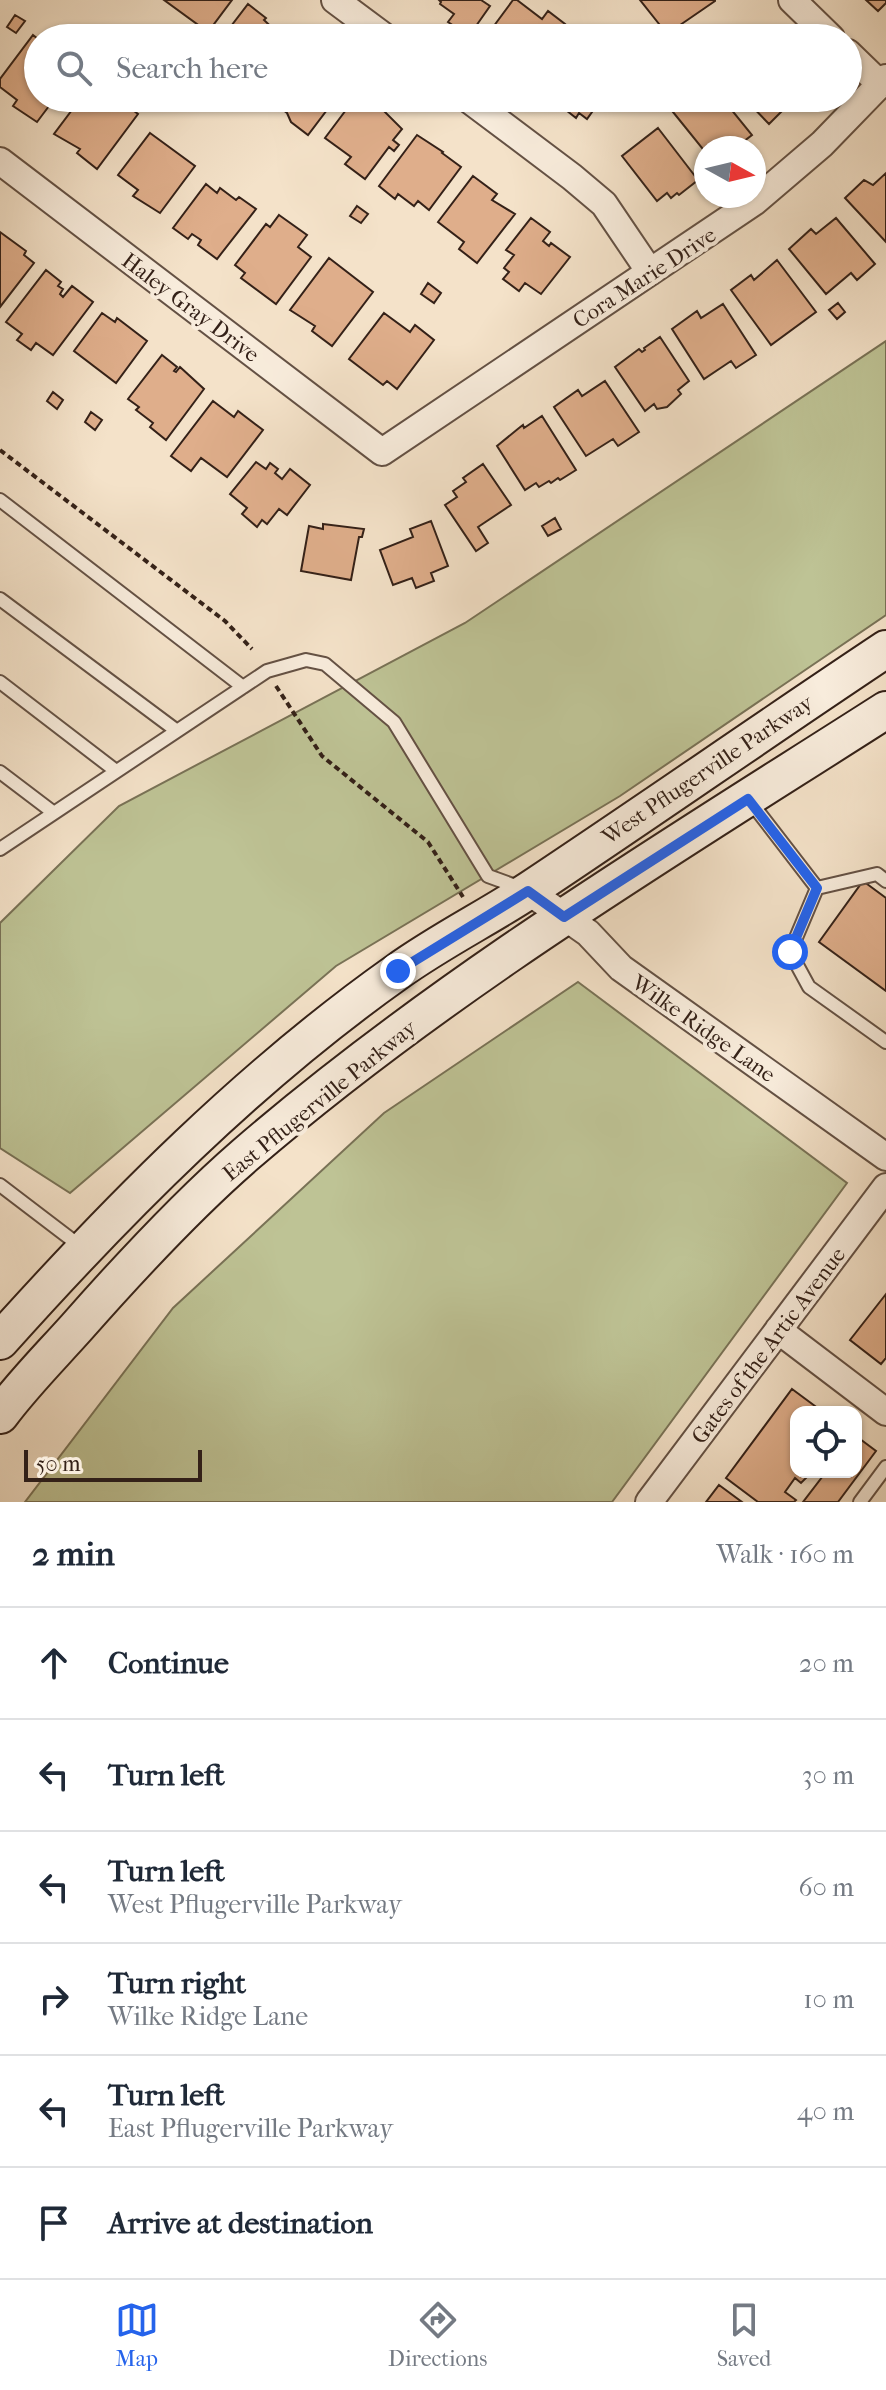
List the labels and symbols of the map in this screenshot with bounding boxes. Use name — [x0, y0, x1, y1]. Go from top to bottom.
north arrow — [694, 136, 766, 208]
street label: Cora Marie Drive — [568, 222, 721, 334]
street label: Haley Gray Drive — [117, 248, 264, 368]
street label: West Pflugerville Parkway — [596, 689, 819, 851]
route start — [772, 934, 808, 970]
route end — [380, 953, 416, 989]
street label: Wilke Ridge Lane — [626, 969, 780, 1088]
street label: East Pflugerville Parkway — [218, 1014, 423, 1187]
street label: Gates of the Artic Avenue — [686, 1242, 851, 1449]
scale bar — [24, 1446, 202, 1482]

